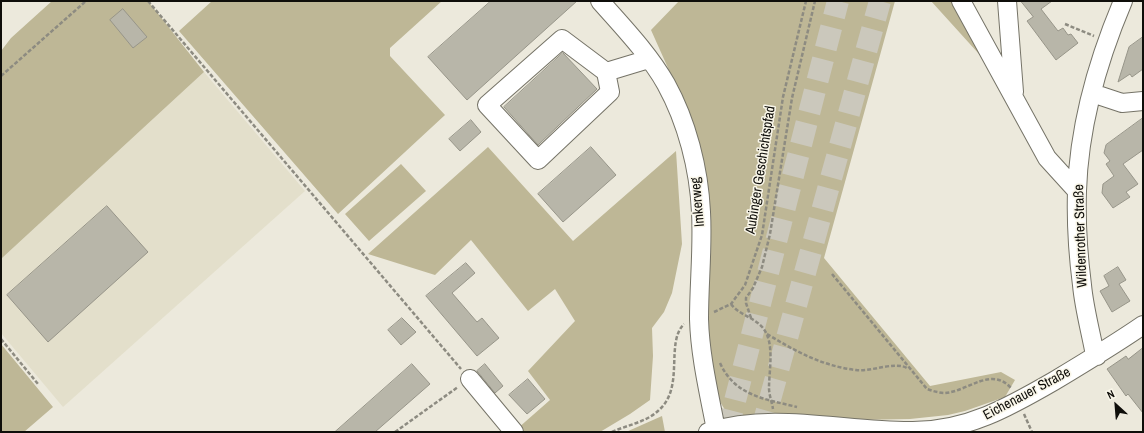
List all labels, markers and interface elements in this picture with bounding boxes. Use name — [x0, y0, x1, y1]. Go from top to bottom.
street label: Aubinger Geschichtspfad — [743, 105, 779, 235]
street label: Imkerweg — [687, 176, 709, 228]
street label: Wildenrother Straße — [1071, 184, 1091, 288]
street label: Eichenauer Straße — [981, 364, 1073, 424]
north arrow — [1096, 385, 1136, 425]
text: N — [1105, 386, 1117, 402]

